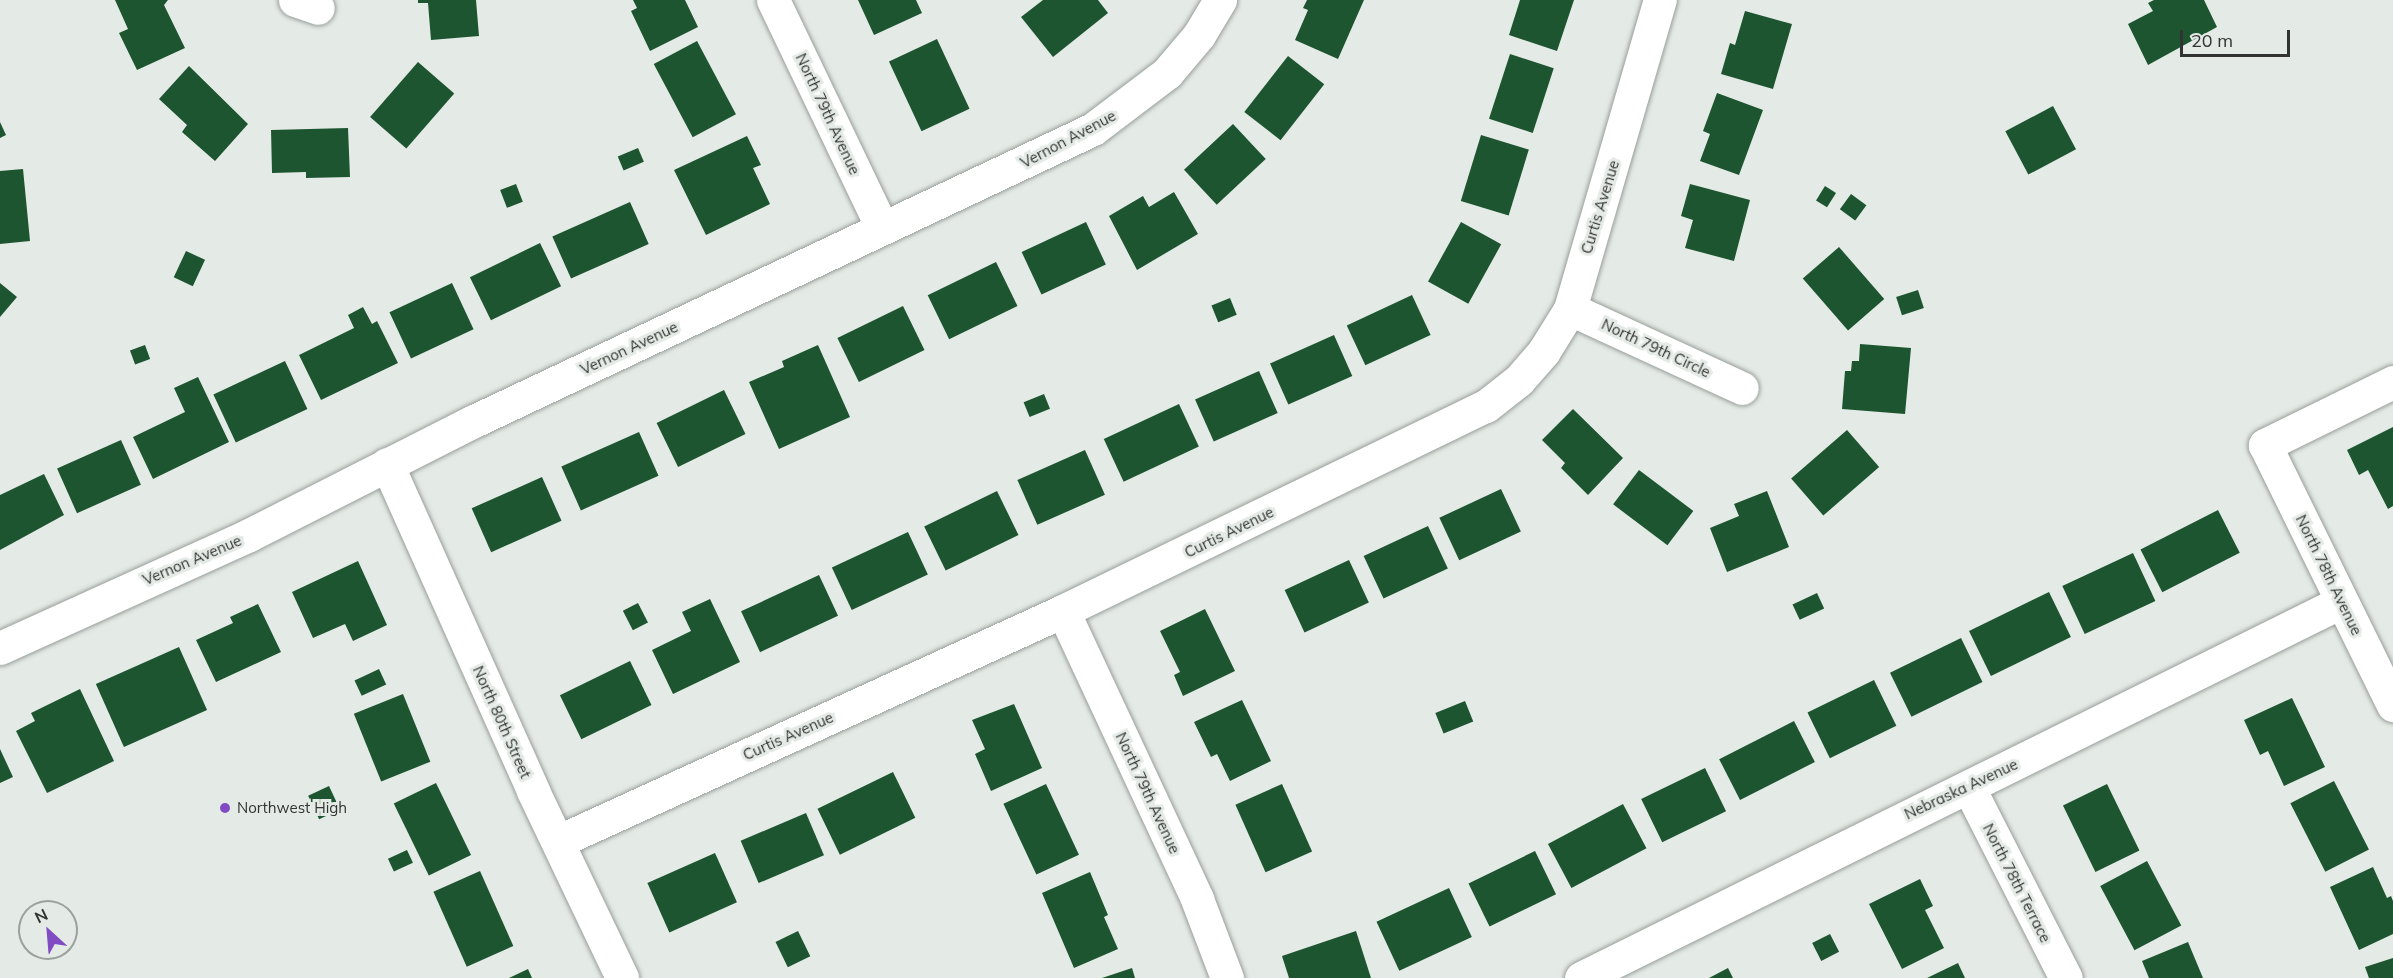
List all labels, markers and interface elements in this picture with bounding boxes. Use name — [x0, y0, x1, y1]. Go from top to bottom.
scale bar — [2183, 18, 2292, 56]
text: 20 m — [2191, 29, 2233, 52]
street label: North 79th Avenue — [792, 50, 864, 178]
street label: Vernon Avenue — [1017, 106, 1119, 172]
street label: Curtis Avenue — [1577, 158, 1623, 256]
street label: North 79th Circle — [1599, 315, 1713, 381]
street label: Vernon Avenue — [577, 318, 681, 378]
street label: Curtis Avenue — [1181, 503, 1277, 561]
street label: North 78th Avenue — [2292, 512, 2366, 638]
street label: Vernon Avenue — [140, 531, 244, 589]
street label: North 80th Street — [469, 663, 535, 781]
street label: Curtis Avenue — [740, 708, 836, 764]
street label: North 79th Avenue — [1112, 729, 1184, 857]
street label: Nebraska Avenue — [1901, 755, 2021, 823]
place label: Northwest High — [237, 799, 347, 817]
marker: Northwest High — [218, 801, 232, 815]
street label: North 78th Terrace — [1979, 821, 2055, 945]
north arrow — [18, 900, 78, 960]
text: N — [31, 904, 51, 927]

